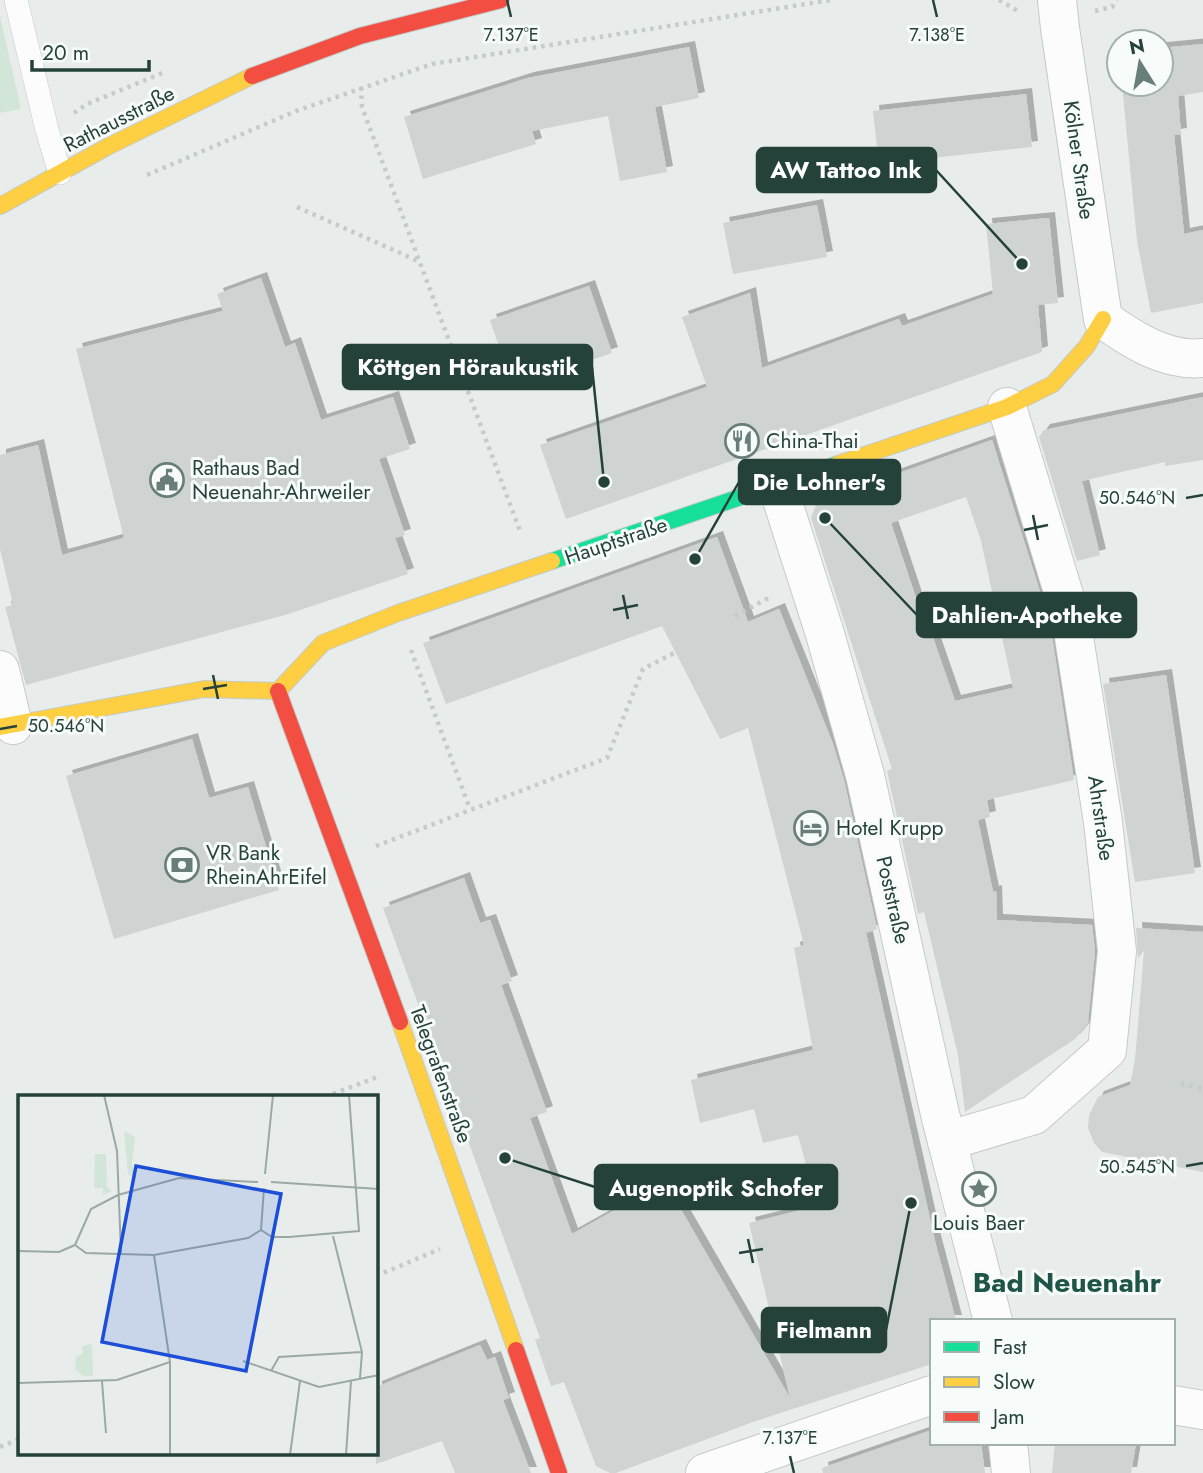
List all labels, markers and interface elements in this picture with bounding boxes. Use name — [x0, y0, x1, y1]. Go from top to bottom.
text: 7.137°E — [483, 22, 539, 48]
text: 7.138°E — [909, 22, 965, 48]
scale bar — [32, 28, 149, 72]
north arrow — [1105, 28, 1175, 98]
text: N — [1127, 32, 1147, 61]
text: 20 m — [42, 38, 89, 68]
street label: Rathausstraße — [58, 78, 180, 160]
street label: Kölner Straße — [1056, 99, 1102, 221]
callout: AW Tattoo Ink — [757, 148, 936, 192]
text: AW Tattoo Ink — [769, 153, 922, 187]
callout: Köttgen Höraukustik — [343, 345, 592, 389]
text: Köttgen Höraukustik — [357, 350, 579, 384]
restaurant icon: China-Thai — [723, 422, 761, 460]
place label: China-Thai — [766, 426, 859, 456]
place label: Rathaus Bad Neuenahr-Ahrweiler — [192, 453, 371, 507]
callout: Die Lohner's — [739, 460, 900, 504]
public building icon: Rathaus Bad Neuenahr-Ahrweiler — [148, 461, 186, 499]
text: Die Lohner's — [752, 465, 886, 499]
text: 50.546°N — [1099, 485, 1175, 511]
street label: Hauptstraße — [561, 509, 671, 573]
callout: Dahlien-Apotheke — [917, 593, 1136, 637]
text: Dahlien-Apotheke — [932, 598, 1122, 632]
text: 50.546°N — [28, 713, 104, 739]
street label: Ahrstraße — [1080, 774, 1122, 863]
hotel icon: Hotel Krupp — [792, 809, 830, 847]
place label: Hotel Krupp — [836, 813, 944, 843]
place label: VR Bank RheinAhrEifel — [206, 838, 327, 892]
bank icon: VR Bank RheinAhrEifel — [163, 846, 201, 884]
street label: Poststraße — [868, 853, 918, 947]
street label: Telegrafenstraße — [402, 1001, 480, 1147]
inset map — [18, 1095, 378, 1456]
text: 50.545°N — [1099, 1154, 1175, 1180]
callout: Augenoptik Schofer — [595, 1165, 837, 1209]
place icon: Louis Baer — [960, 1170, 998, 1208]
text: Augenoptik Schofer — [608, 1171, 824, 1205]
place label: Louis Baer — [933, 1208, 1026, 1238]
district label: Bad Neuenahr — [973, 1262, 1162, 1303]
callout: Fielmann — [762, 1308, 886, 1352]
text: Fielmann — [776, 1313, 872, 1347]
legend — [930, 1319, 1175, 1445]
text: Fast — [993, 1332, 1026, 1362]
text: Slow — [993, 1367, 1035, 1397]
text: Jam — [990, 1402, 1025, 1432]
text: 7.137°E — [762, 1425, 818, 1451]

